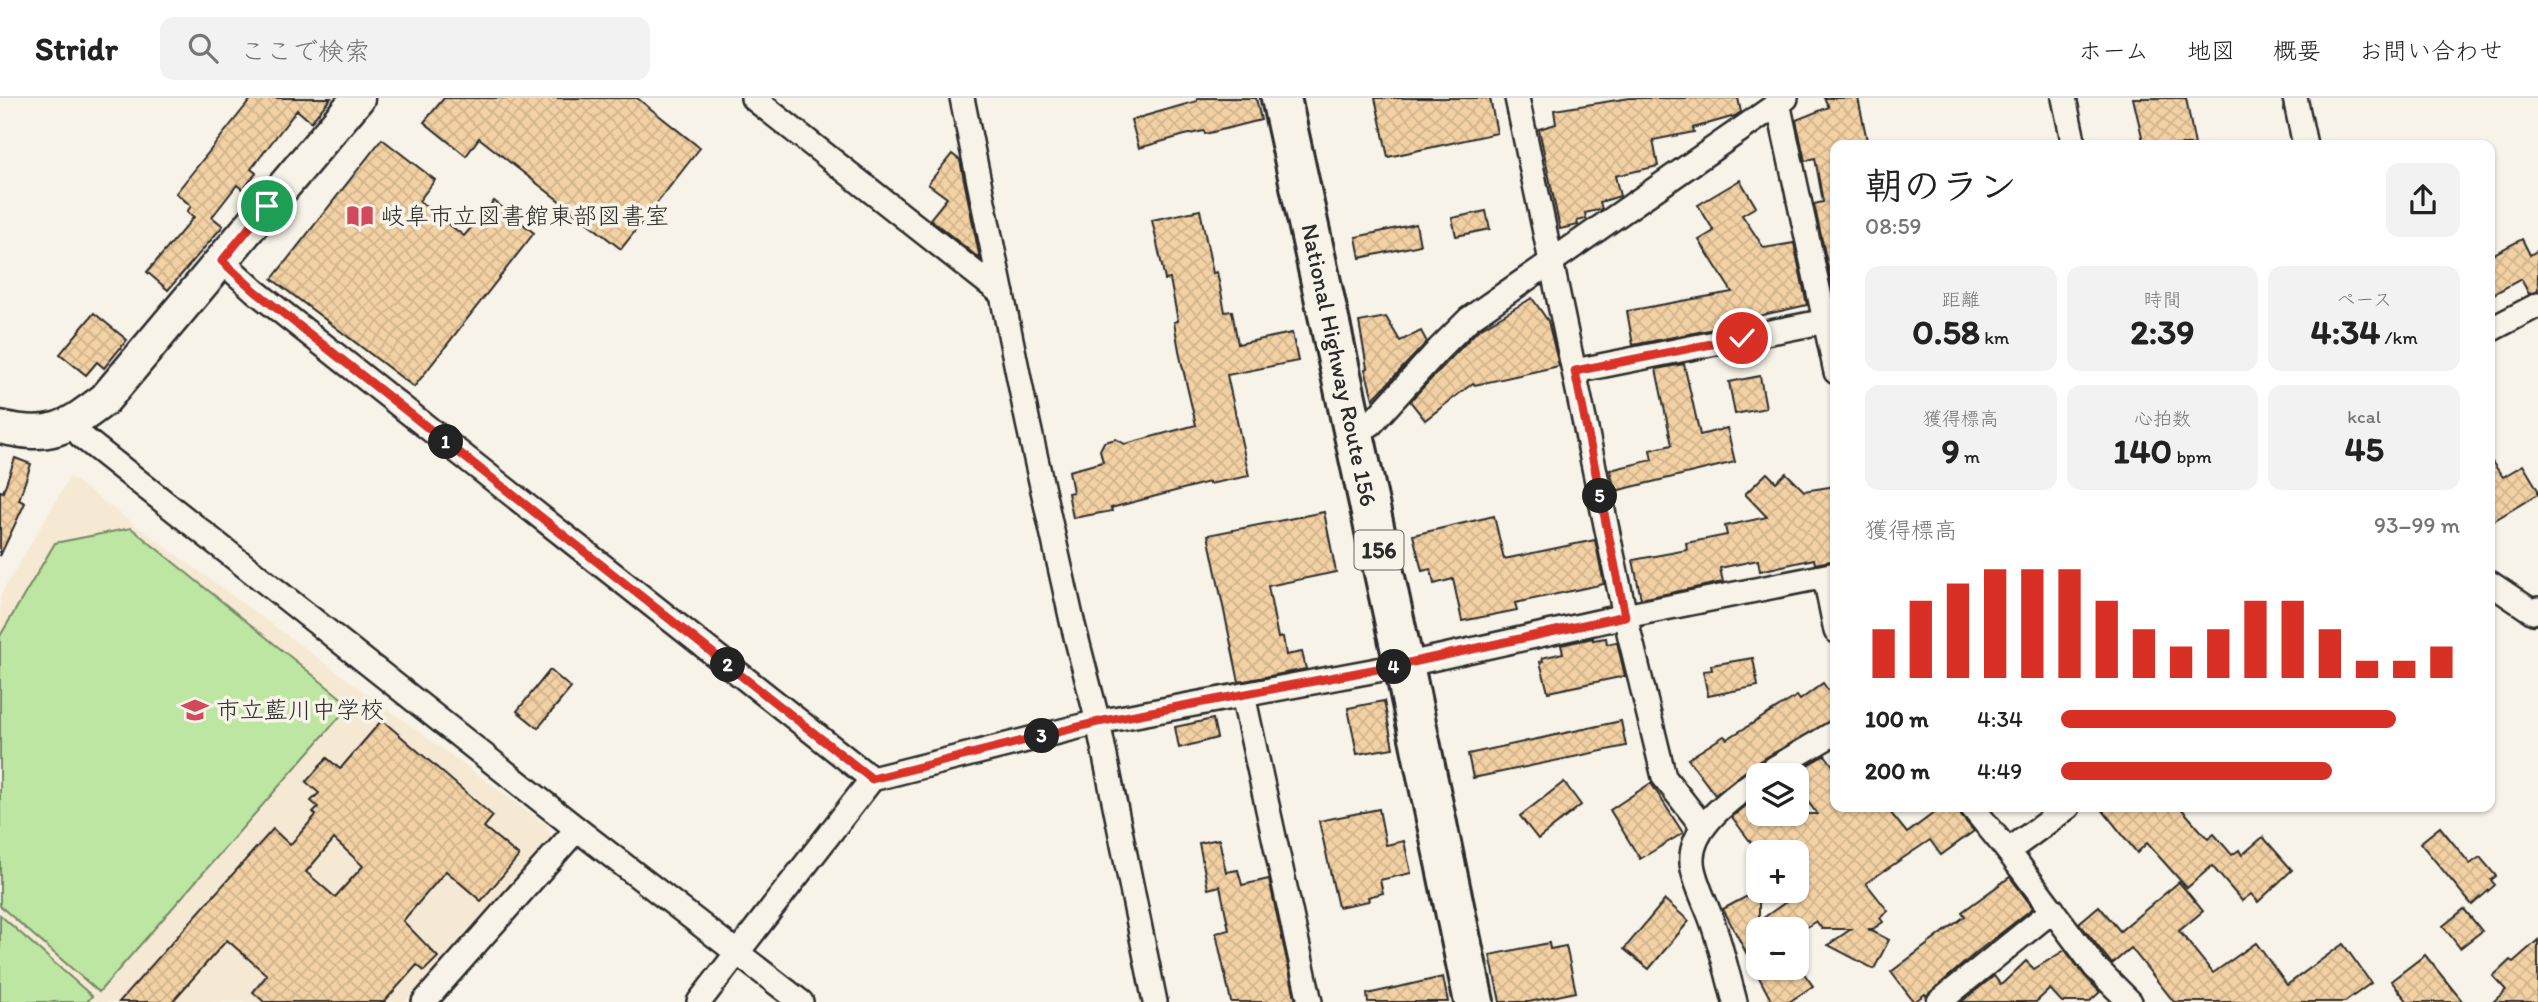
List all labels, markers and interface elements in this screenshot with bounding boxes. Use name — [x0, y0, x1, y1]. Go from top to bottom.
search box — [160, 17, 650, 80]
text: Stridr — [35, 29, 118, 68]
icon: search — [184, 29, 222, 67]
text: ここで検索 — [240, 35, 370, 67]
text: ホーム — [2078, 36, 2149, 65]
text: 地図 — [2187, 36, 2235, 65]
text: 概要 — [2273, 36, 2321, 65]
text: お問い合わせ — [2359, 36, 2503, 65]
text: 朝のラン — [1865, 163, 2017, 209]
button: share — [2386, 163, 2460, 237]
pin — [237, 176, 297, 236]
icon: arrive — [248, 187, 286, 225]
library icon: 岐阜市立図書館東部図書室 — [345, 201, 375, 231]
place label: 岐阜市立図書館東部図書室 — [381, 201, 669, 230]
text: 08:59 — [1865, 212, 1922, 240]
street label: National Highway Route 156 — [1295, 221, 1384, 509]
text: 距離 — [1942, 288, 1980, 311]
text: 時間 — [2143, 288, 2182, 311]
text: ペース — [2336, 288, 2392, 311]
pin — [1712, 308, 1772, 368]
text: 0.58 — [1912, 311, 1980, 353]
text: 2:39 — [2130, 311, 2195, 353]
text: 4:34 — [2311, 311, 2380, 353]
icon: check — [1723, 319, 1761, 357]
text: km — [1980, 326, 2009, 349]
text: /km — [2380, 326, 2418, 349]
text: kcal — [2347, 405, 2381, 428]
text: 獲得標高 — [1923, 407, 1999, 430]
text: 心拍数 — [2134, 407, 2191, 430]
pin: 1 — [428, 424, 464, 460]
text: 45 — [2344, 428, 2384, 470]
text: 1 — [441, 430, 450, 453]
text: 9 — [1942, 430, 1960, 472]
text: 140 — [2113, 430, 2172, 472]
text: m — [1960, 445, 1980, 468]
text: bpm — [2172, 445, 2212, 468]
pin: 5 — [1582, 478, 1618, 514]
text: 5 — [1595, 484, 1604, 507]
text: 93–99 m — [2374, 511, 2460, 539]
text: 獲得標高 — [1865, 516, 1957, 544]
road number: 156 — [1354, 530, 1404, 570]
pin: 2 — [710, 648, 746, 682]
pin: 4 — [1376, 650, 1412, 684]
text: 2 — [723, 653, 733, 676]
text: 4 — [1388, 655, 1399, 678]
school or university icon: 市立藍川中学校 — [180, 695, 210, 725]
place label: 市立藍川中学校 — [216, 695, 384, 724]
text: 100 m — [1865, 705, 1929, 733]
text: 4:34 — [1977, 705, 2023, 733]
pin: 3 — [1024, 718, 1060, 754]
text: 3 — [1036, 724, 1047, 747]
text: 200 m — [1865, 757, 1930, 785]
text: 4:49 — [1977, 757, 2022, 785]
map controls — [1746, 763, 1809, 980]
button: layers — [1746, 763, 1809, 826]
button: + — [1746, 840, 1809, 903]
button: − — [1746, 917, 1809, 980]

